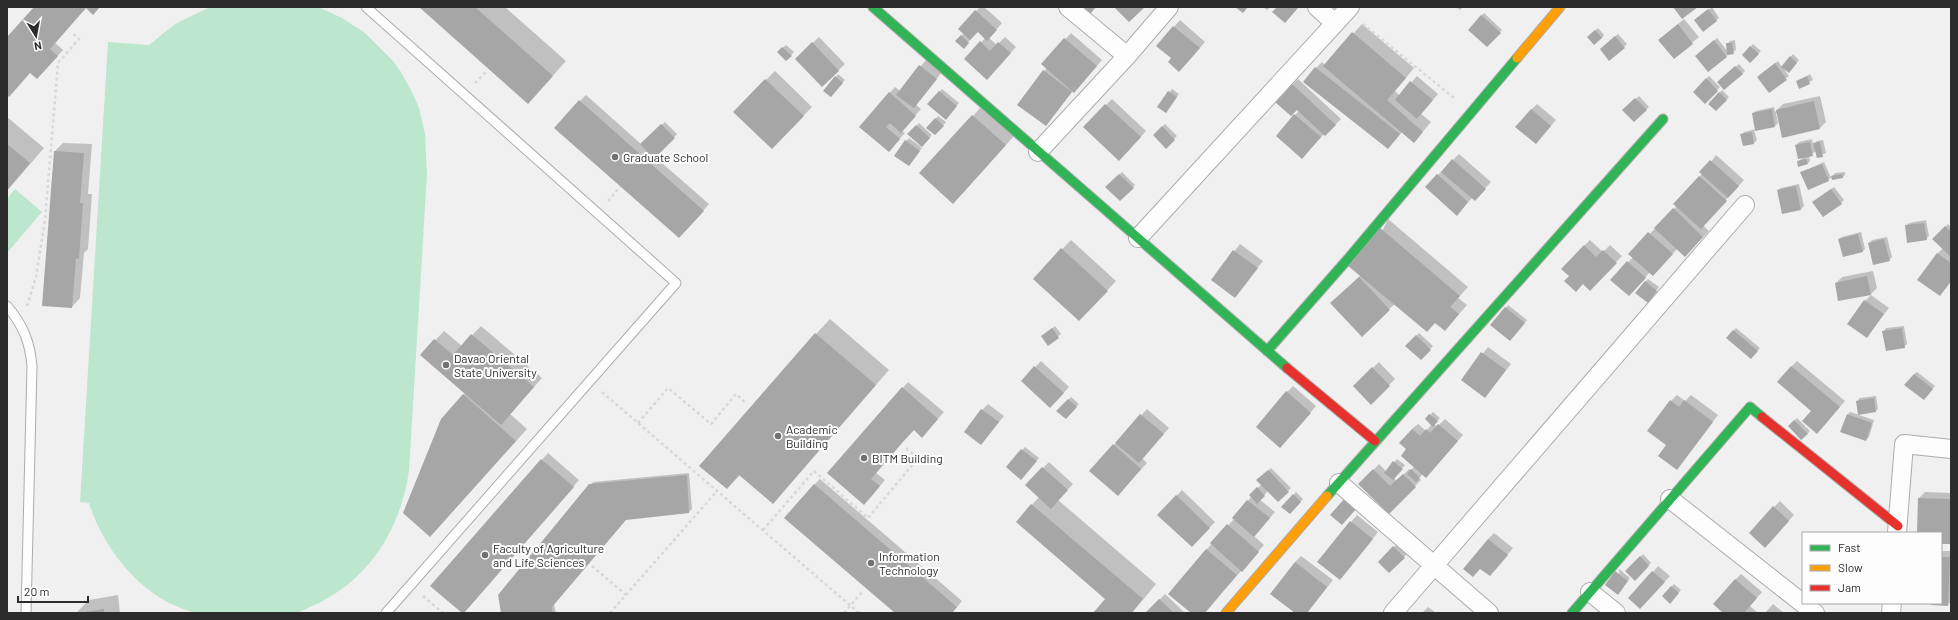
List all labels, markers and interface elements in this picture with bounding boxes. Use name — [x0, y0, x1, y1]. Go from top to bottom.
north arrow — [16, 16, 56, 56]
text: N — [33, 39, 43, 53]
place label: Graduate School — [623, 150, 708, 164]
marker: Graduate School — [610, 152, 620, 162]
place label: Davao Oriental State University — [454, 351, 537, 379]
marker: Davao Oriental State University — [441, 360, 451, 370]
place label: Academic Building — [786, 422, 838, 450]
marker: Academic Building — [773, 431, 783, 441]
place label: BITM Building — [872, 451, 943, 465]
marker: BITM Building — [859, 453, 869, 463]
legend — [1802, 532, 1942, 604]
text: Fast — [1838, 540, 1861, 554]
place label: Faculty of Agriculture and Life Sciences — [493, 541, 604, 569]
place label: Information Technology — [879, 549, 940, 577]
marker: Faculty of Agriculture and Life Sciences — [480, 550, 490, 560]
marker: Information Technology — [866, 558, 876, 568]
text: Slow — [1838, 560, 1863, 574]
scale bar — [18, 578, 88, 604]
text: Jam — [1838, 580, 1861, 594]
text: 20 m — [24, 584, 50, 598]

